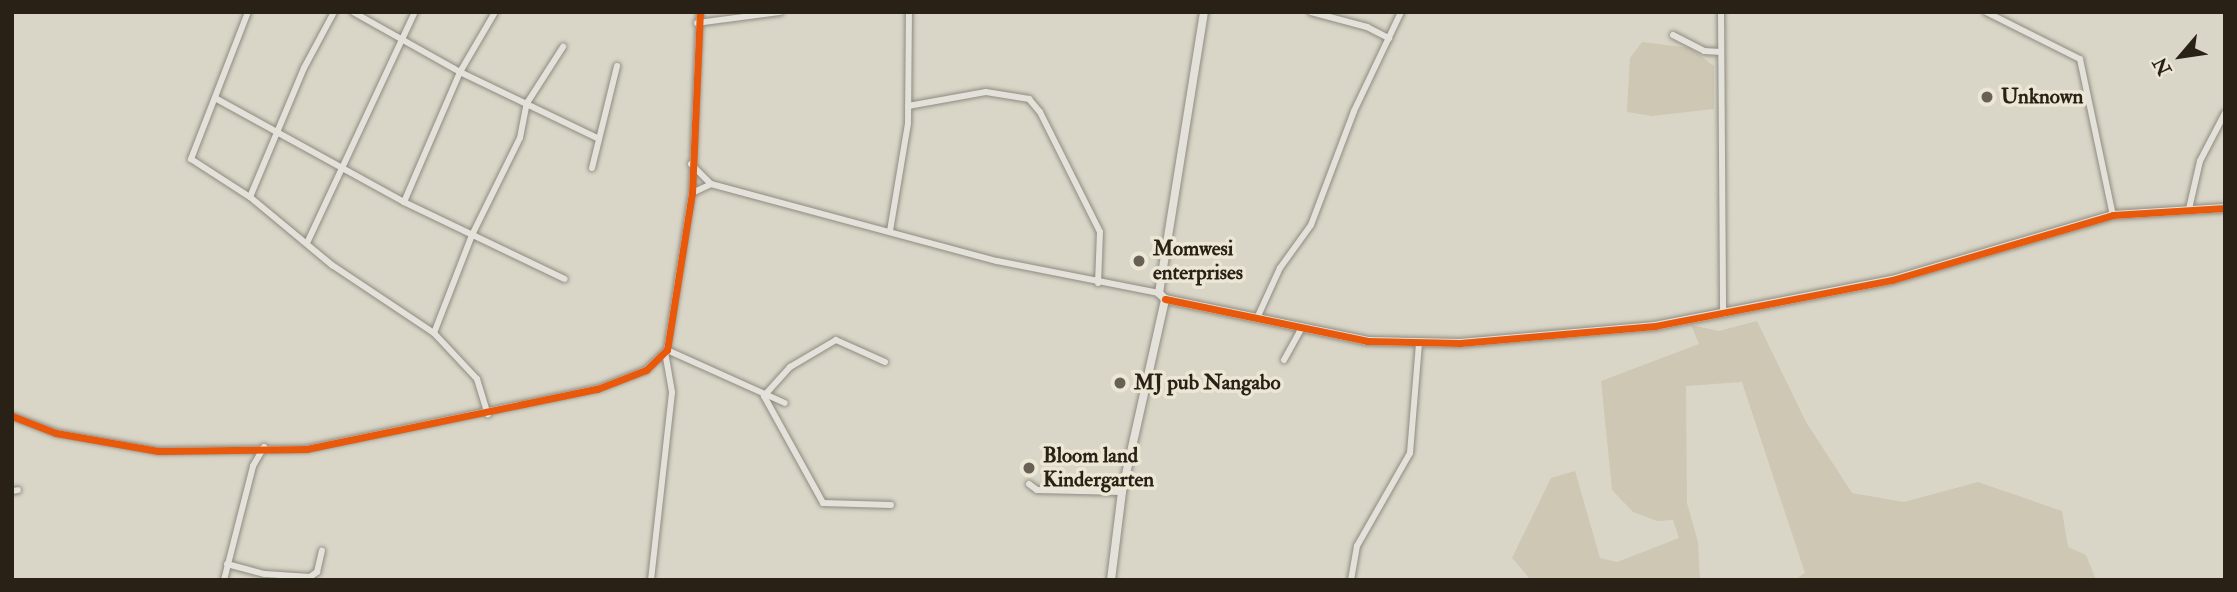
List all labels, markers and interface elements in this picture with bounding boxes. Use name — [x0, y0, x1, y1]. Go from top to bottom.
north arrow — [2146, 21, 2216, 91]
text: N — [2148, 53, 2177, 79]
place label: Unknown — [2001, 84, 2083, 110]
marker: Unknown — [1979, 89, 1995, 105]
place label: Momwesi enterprises — [1153, 236, 1243, 286]
marker: Momwesi enterprises — [1131, 253, 1147, 269]
place label: MJ pub Nangabo — [1134, 370, 1281, 396]
marker: MJ pub Nangabo — [1112, 375, 1128, 391]
place label: Bloom land Kindergarten — [1043, 443, 1154, 493]
marker: Bloom land Kindergarten — [1021, 460, 1037, 476]

